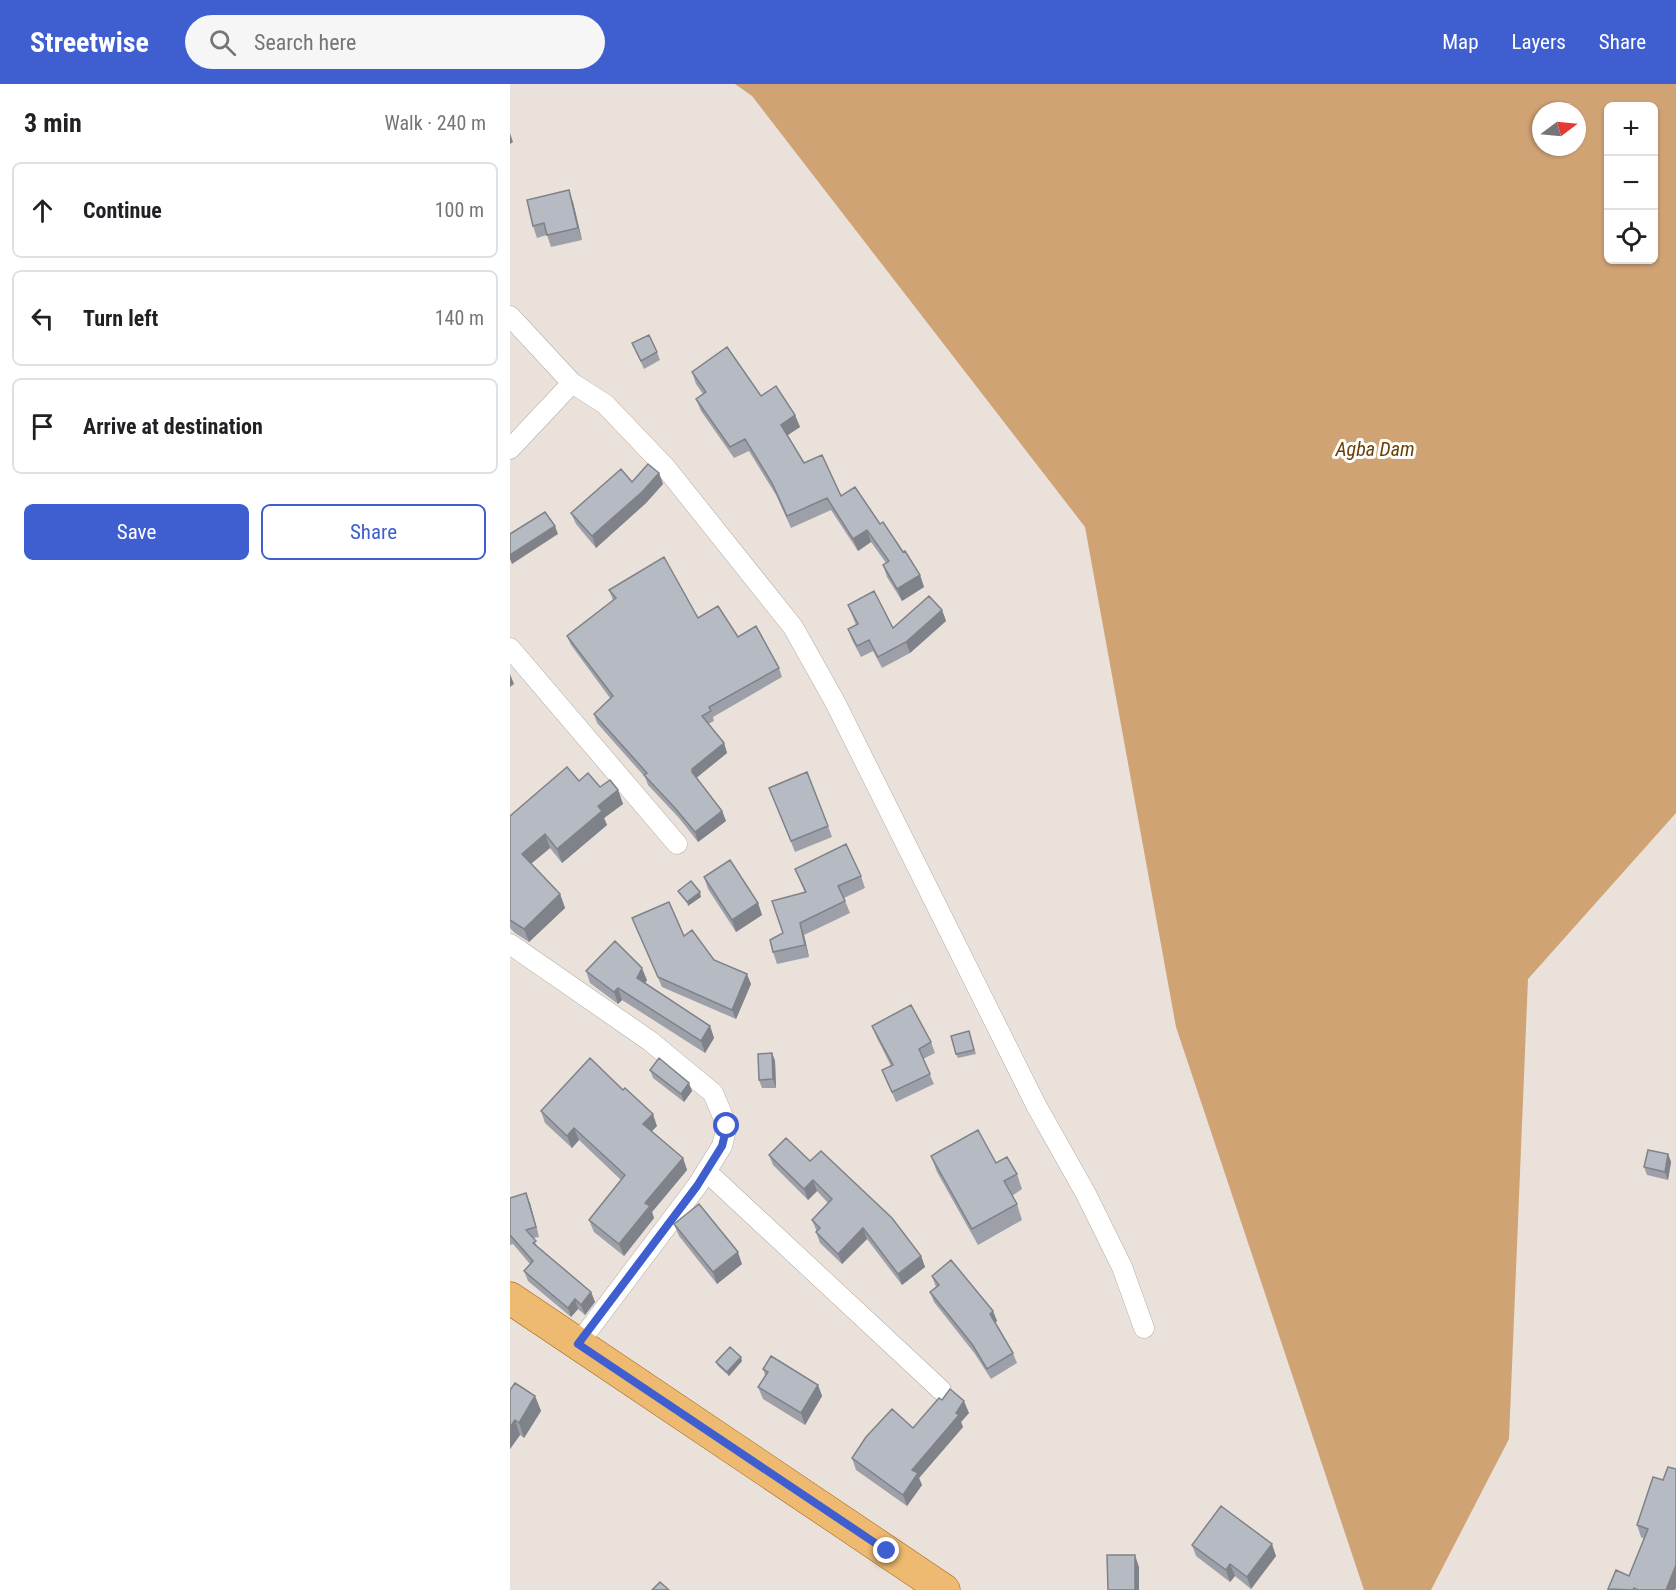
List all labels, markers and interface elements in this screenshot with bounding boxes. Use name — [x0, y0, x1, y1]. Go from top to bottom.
search box — [185, 15, 605, 69]
text: Streetwise — [30, 26, 149, 59]
icon: search — [206, 26, 239, 59]
text: Search here — [254, 30, 356, 55]
text: Map — [1442, 30, 1479, 54]
text: Layers — [1512, 30, 1566, 54]
text: Share — [1599, 30, 1646, 54]
north arrow — [1532, 102, 1586, 156]
map controls — [1604, 102, 1658, 264]
button: + — [1604, 102, 1658, 156]
text: 3 min — [24, 108, 82, 138]
text: Walk · 240 m — [385, 111, 486, 135]
button: − — [1604, 156, 1658, 210]
icon: ahead — [26, 194, 59, 227]
text: Continue — [83, 198, 162, 223]
text: 100 m — [435, 198, 484, 222]
button: locate — [1604, 210, 1658, 264]
icon: left — [26, 302, 59, 335]
text: Turn left — [83, 306, 158, 331]
text: 140 m — [435, 306, 484, 330]
icon: arrive — [26, 410, 59, 443]
text: Arrive at destination — [83, 414, 263, 439]
water label: Agba Dam — [1334, 437, 1415, 461]
button: Save — [24, 504, 249, 560]
button: Share — [261, 504, 486, 560]
route start — [713, 1112, 739, 1138]
route end — [873, 1537, 899, 1563]

